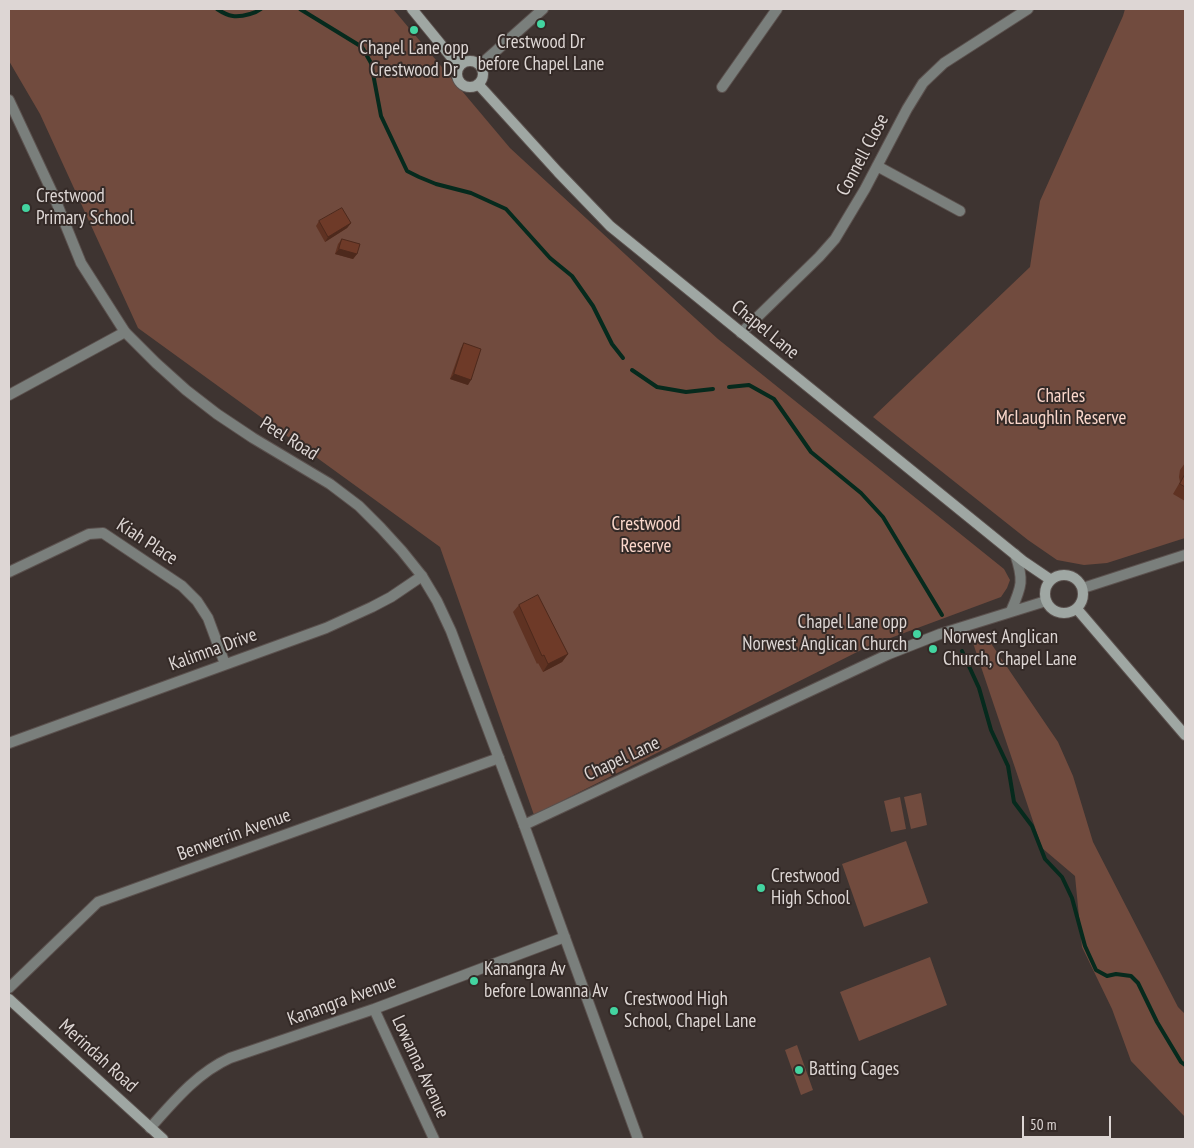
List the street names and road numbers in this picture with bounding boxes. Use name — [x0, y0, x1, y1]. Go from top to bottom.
street label: Connell Close — [832, 110, 894, 200]
street label: Chapel Lane — [726, 296, 804, 364]
street label: Peel Road — [256, 412, 322, 466]
street label: Kiah Place — [112, 514, 182, 570]
street label: Kalimna Drive — [166, 624, 260, 676]
street label: Chapel Lane — [581, 732, 663, 786]
street label: Benwerrin Avenue — [174, 804, 294, 866]
street label: Kanangra Avenue — [285, 971, 399, 1031]
street label: Lowanna Avenue — [386, 1012, 454, 1122]
street label: Merindah Road — [54, 1015, 142, 1097]

